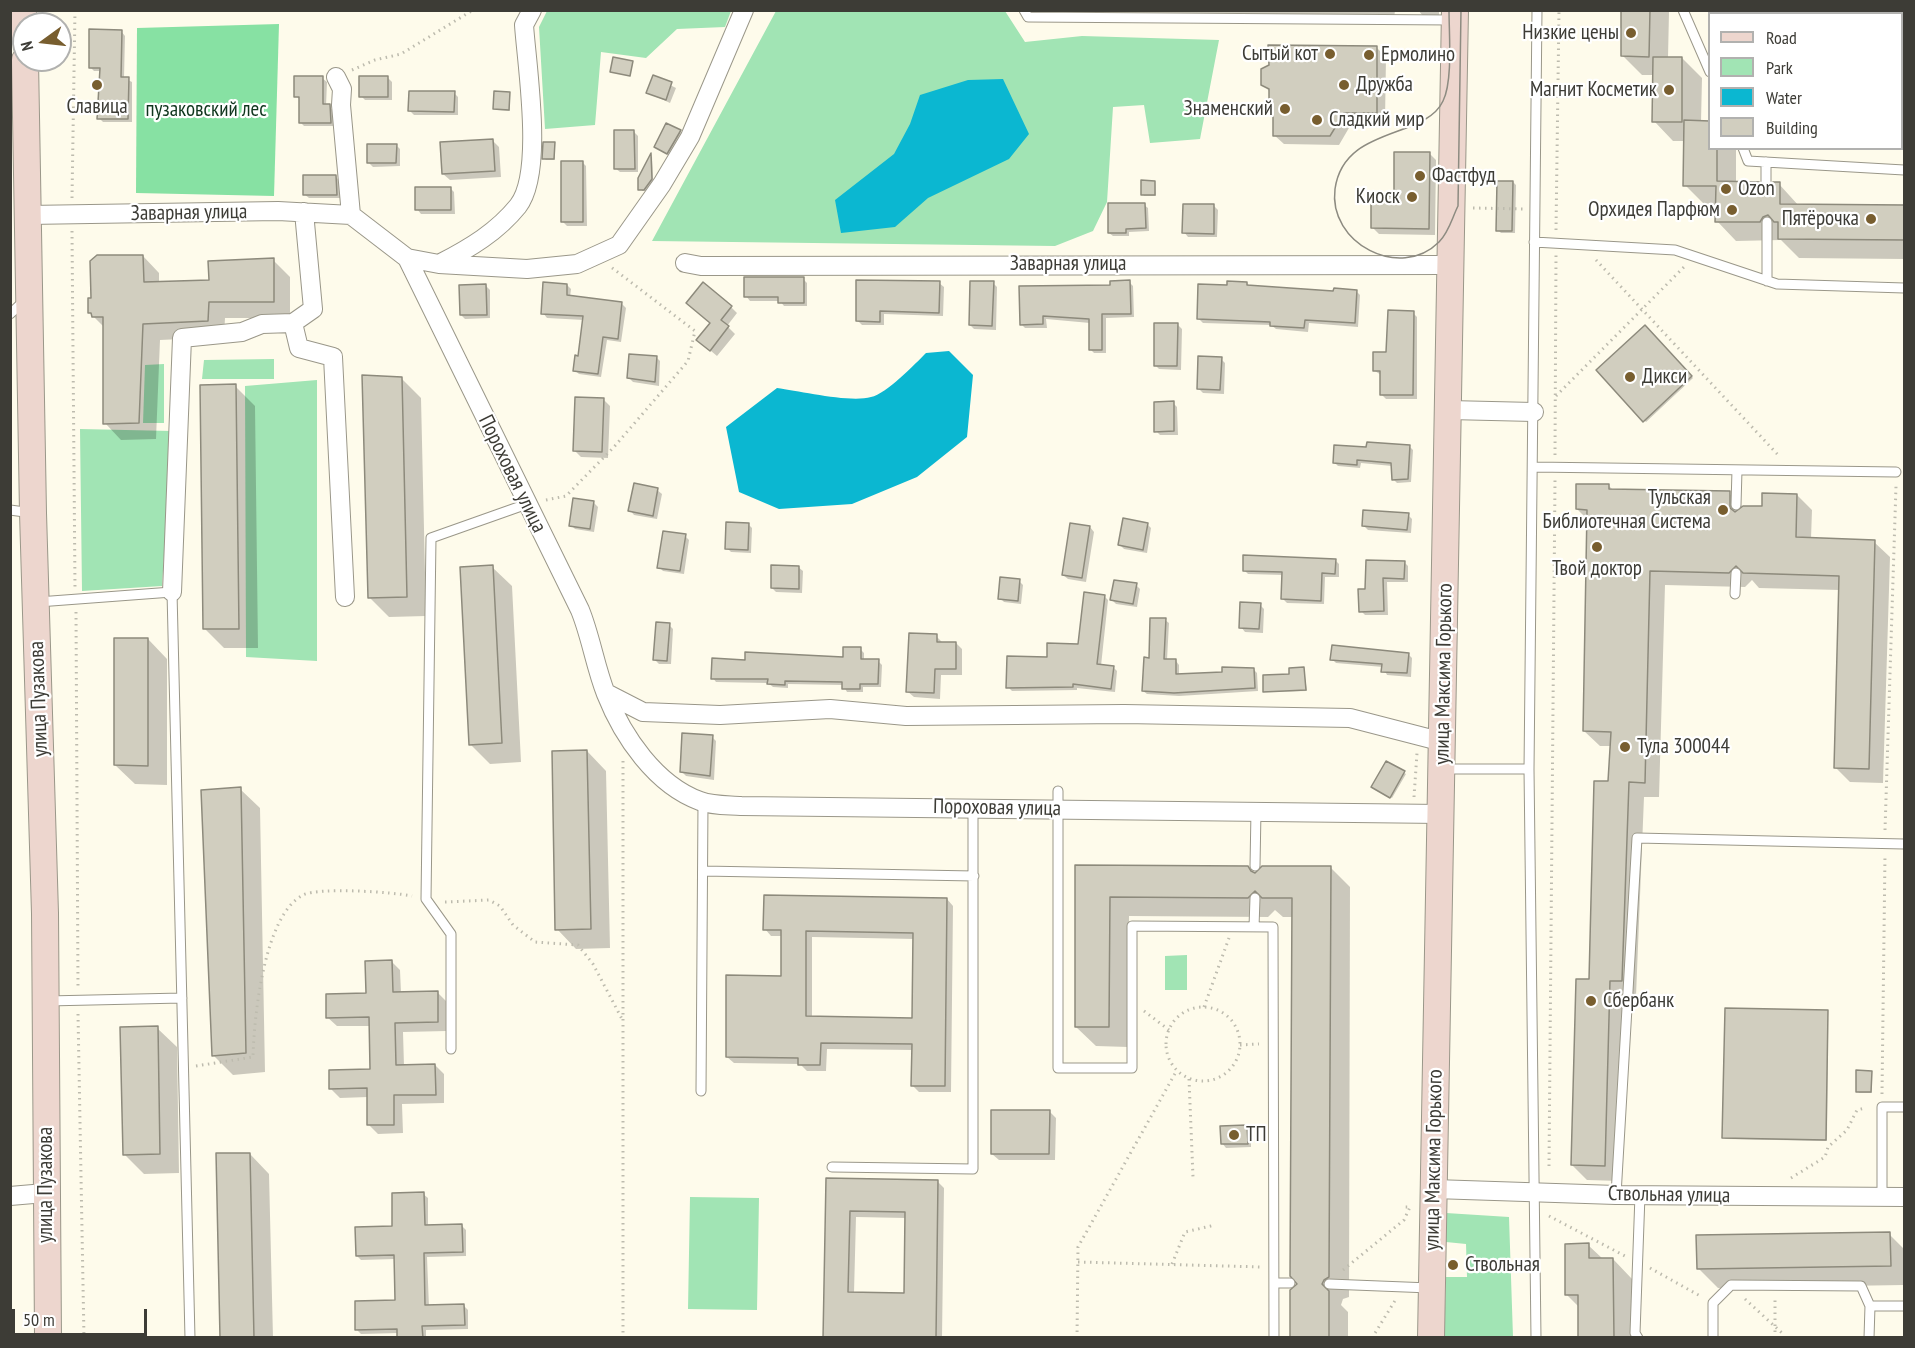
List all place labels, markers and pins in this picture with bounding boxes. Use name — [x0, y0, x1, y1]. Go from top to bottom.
place label: Низкие цены — [1522, 20, 1619, 46]
marker: Низкие цены — [1624, 26, 1638, 40]
place label: Сытый кот — [1242, 41, 1318, 67]
place label: Ермолино — [1381, 42, 1455, 68]
marker: Сытый кот — [1323, 47, 1337, 61]
marker: Ермолино — [1362, 48, 1376, 62]
place label: Дружба — [1356, 72, 1413, 98]
place label: Магнит Косметик — [1530, 77, 1657, 103]
marker: Славица — [90, 78, 104, 92]
marker: Дружба — [1337, 78, 1351, 92]
marker: Магнит Косметик — [1662, 83, 1676, 97]
place label: Славица — [66, 94, 128, 120]
place label: Знаменский — [1184, 96, 1273, 122]
marker: Знаменский — [1278, 102, 1292, 116]
place label: Сладкий мир — [1329, 107, 1424, 133]
marker: Сладкий мир — [1310, 113, 1324, 127]
place label: Фастфуд — [1432, 163, 1496, 189]
marker: Фастфуд — [1413, 169, 1427, 183]
place label: Ozon — [1738, 176, 1775, 202]
marker: Ozon — [1719, 182, 1733, 196]
place label: Киоск — [1356, 184, 1400, 210]
marker: Киоск — [1405, 190, 1419, 204]
place label: Орхидея Парфюм — [1588, 197, 1720, 223]
marker: Орхидея Парфюм — [1725, 203, 1739, 217]
place label: Пятёрочка — [1782, 206, 1859, 232]
marker: Пятёрочка — [1864, 212, 1878, 226]
place label: Дикси — [1642, 364, 1687, 390]
marker: Дикси — [1623, 370, 1637, 384]
place label: Тульская Библиотечная Система — [1543, 485, 1711, 535]
marker: Тульская Библиотечная Система — [1716, 503, 1730, 517]
marker: Твой доктор — [1590, 540, 1604, 554]
place label: Твой доктор — [1552, 556, 1642, 582]
place label: Тула 300044 — [1637, 734, 1730, 760]
marker: Тула 300044 — [1618, 740, 1632, 754]
place label: Сбербанк — [1603, 988, 1674, 1014]
marker: Сбербанк — [1584, 994, 1598, 1008]
place label: ТП — [1246, 1122, 1266, 1148]
marker: ТП — [1227, 1128, 1241, 1142]
place label: Ствольная — [1465, 1252, 1540, 1278]
marker: Ствольная — [1446, 1258, 1460, 1272]

